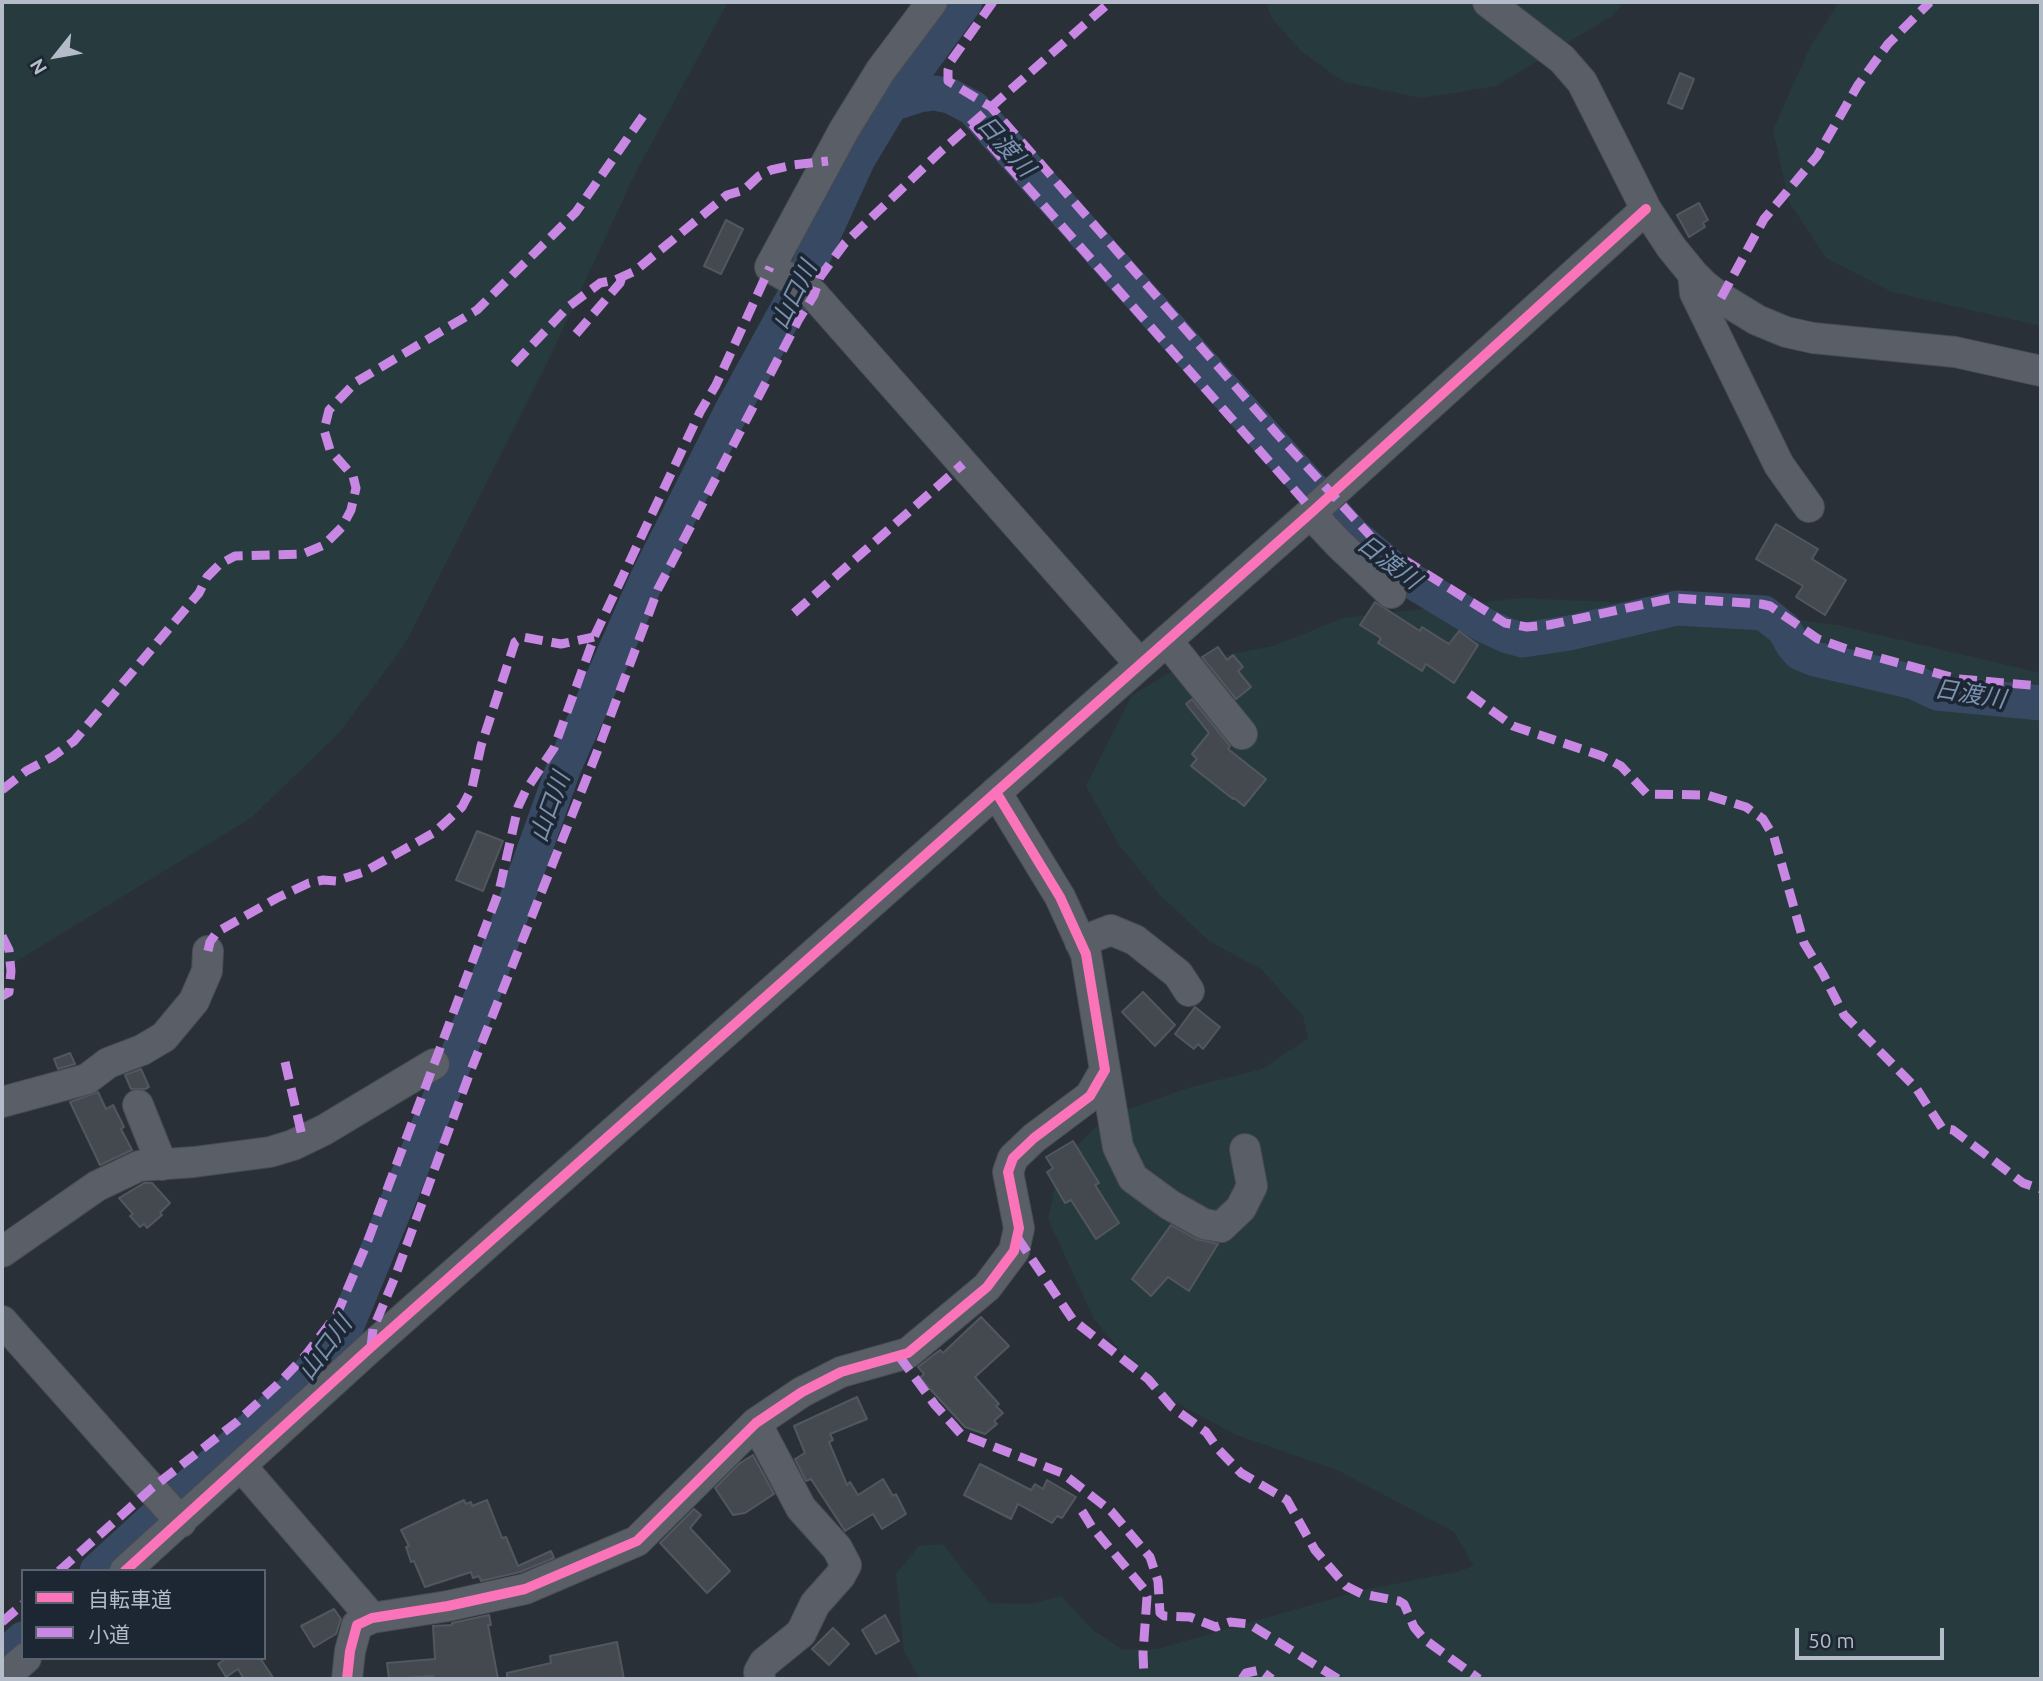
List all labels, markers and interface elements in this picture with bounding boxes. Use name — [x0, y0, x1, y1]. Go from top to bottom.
north arrow — [21, 21, 91, 91]
text: N — [25, 55, 51, 79]
water label: 日渡川 — [971, 110, 1041, 182]
water label: 山口川 — [765, 256, 823, 334]
water label: 日渡川 — [1352, 529, 1426, 595]
water label: 日渡川 — [1932, 674, 2008, 714]
water label: 山口川 — [524, 768, 576, 846]
water label: 山口川 — [292, 1310, 358, 1386]
legend — [21, 1569, 266, 1660]
text: 自転車道 — [88, 1587, 172, 1611]
scale bar — [1798, 1614, 1947, 1658]
text: 小道 — [88, 1622, 130, 1646]
text: 50 m — [1808, 1628, 1855, 1652]

